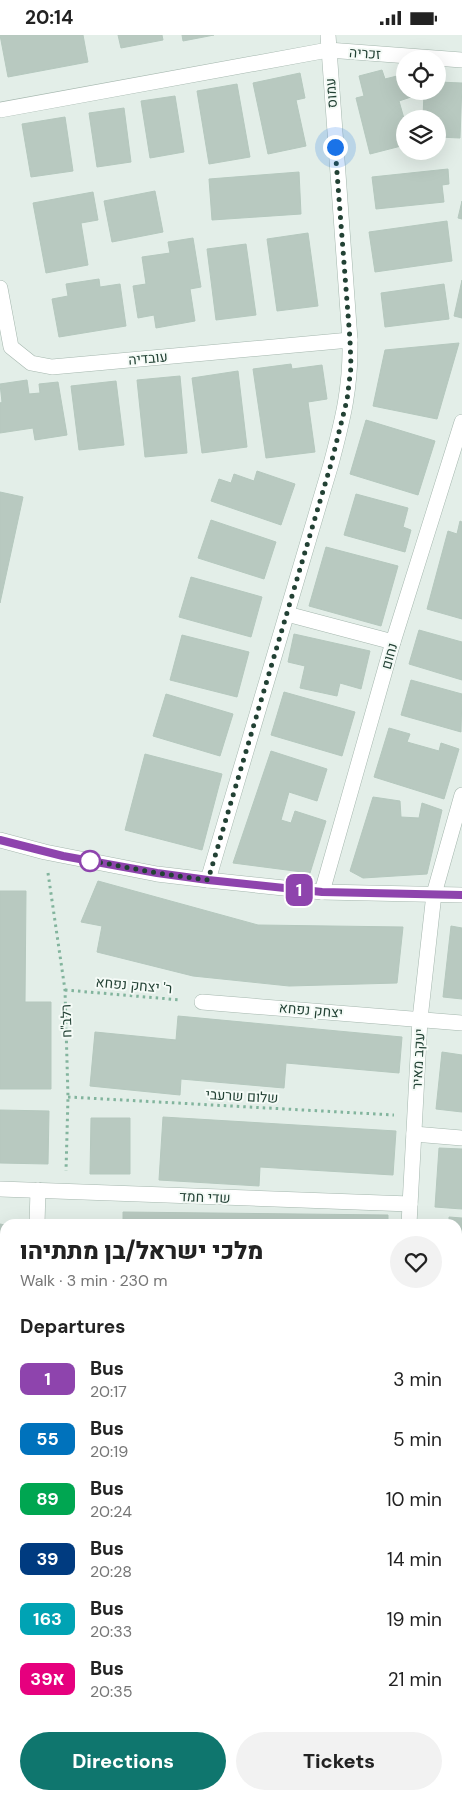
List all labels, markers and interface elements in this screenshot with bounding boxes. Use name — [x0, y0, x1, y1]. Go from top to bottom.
text: 20:14 — [25, 5, 73, 30]
street label: זכריה — [349, 43, 382, 63]
map controls — [396, 50, 446, 160]
button: locate — [396, 50, 446, 100]
street label: עמוס — [321, 77, 341, 109]
button: layers — [396, 110, 446, 160]
your location — [323, 135, 348, 160]
street label: עובדיה — [128, 347, 168, 369]
street label: נחום — [377, 641, 401, 671]
unlabelled marker — [79, 850, 101, 872]
line badge: 1 — [283, 874, 315, 906]
text: 1 — [296, 878, 302, 902]
street label: ר' יצחק נפחא — [95, 973, 173, 997]
street label: יצחק נפחא — [278, 998, 344, 1022]
street label: רלב"ח — [56, 1004, 76, 1038]
street label: יעקב מאיר — [407, 1028, 429, 1090]
street label: שלום שרעבי — [205, 1085, 279, 1107]
street label: שדי חמד — [179, 1187, 231, 1207]
text: מלכי ישראל/בן מתתיהו — [20, 1235, 263, 1266]
button: heart — [390, 1236, 442, 1288]
text: Walk · 3 min · 230 m — [20, 1270, 168, 1291]
text: Departures — [20, 1314, 125, 1339]
text: Bus — [90, 1356, 124, 1381]
text: 1 — [44, 1367, 51, 1391]
text: 3 min — [393, 1367, 442, 1392]
text: 20:17 — [90, 1381, 127, 1402]
text: Bus — [90, 1416, 124, 1441]
text: 55 — [36, 1427, 59, 1451]
text: 5 min — [393, 1427, 442, 1452]
text: 20:19 — [90, 1441, 128, 1462]
text: Bus — [90, 1476, 124, 1501]
text: 89 — [36, 1487, 59, 1511]
text: 10 min — [386, 1487, 442, 1512]
text: 20:24 — [90, 1501, 132, 1522]
text: Bus — [90, 1536, 124, 1561]
text: 39 — [37, 1547, 58, 1571]
text: 14 min — [387, 1547, 442, 1572]
text: 20:28 — [90, 1561, 132, 1582]
text: Bus — [90, 1596, 124, 1621]
text: 163 — [33, 1607, 62, 1631]
text: 19 min — [387, 1607, 442, 1632]
text: 20:33 — [90, 1621, 132, 1642]
text: Bus — [90, 1656, 124, 1681]
text: 39א — [30, 1667, 65, 1691]
text: 21 min — [388, 1667, 442, 1692]
text: 20:35 — [90, 1681, 132, 1702]
button: Directions — [20, 1732, 226, 1790]
button: Tickets — [236, 1732, 442, 1790]

